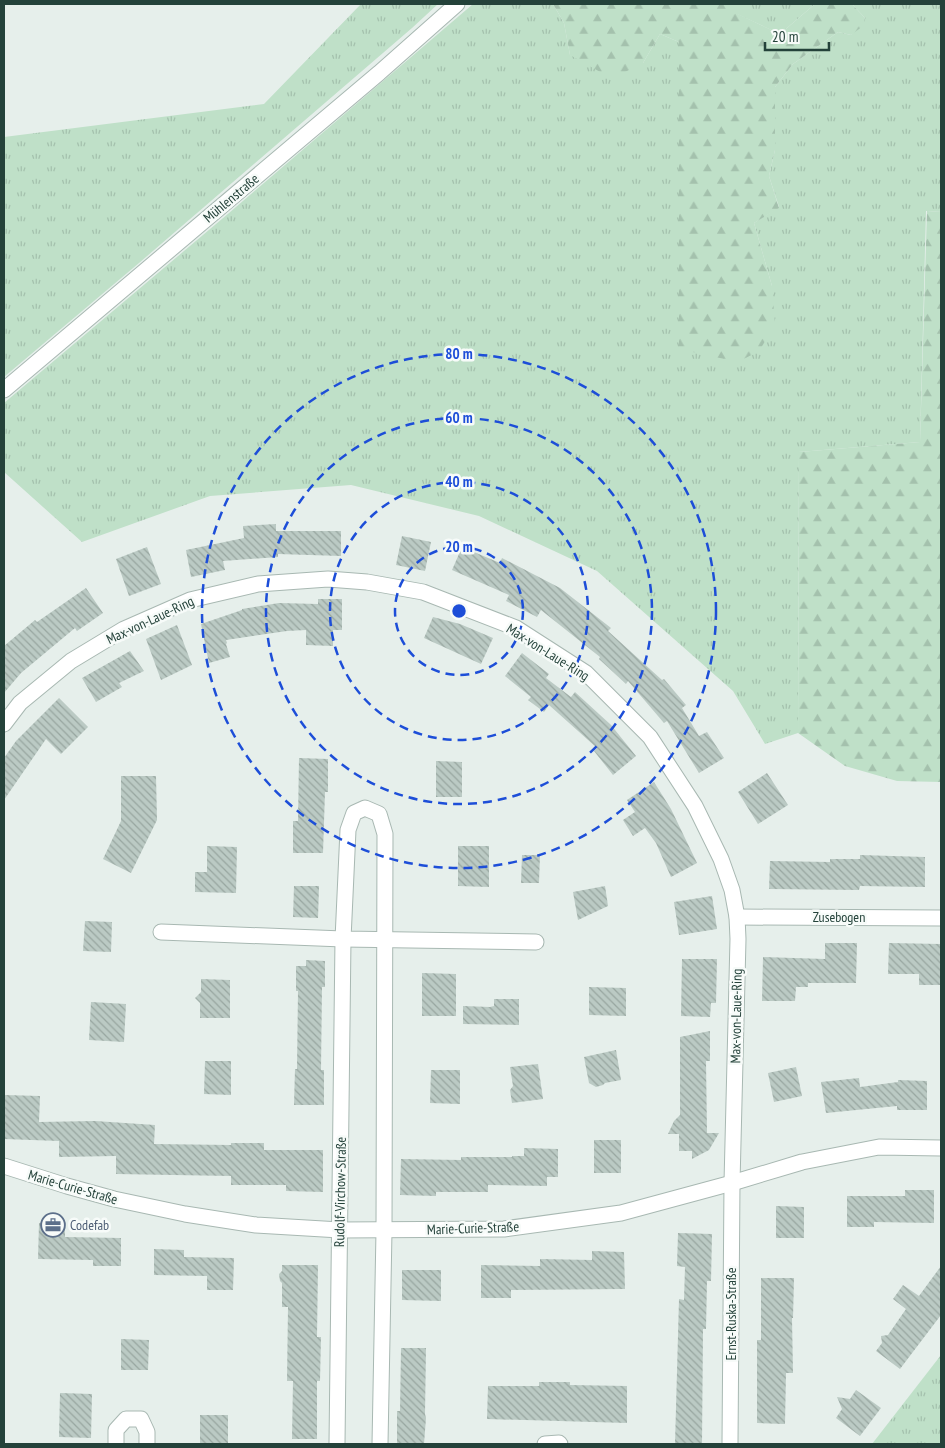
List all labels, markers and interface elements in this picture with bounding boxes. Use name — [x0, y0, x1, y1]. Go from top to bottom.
scale bar — [765, 20, 829, 52]
text: 20 m — [772, 27, 798, 46]
street label: Mühlenstraße — [200, 169, 263, 226]
text: 80 m — [445, 344, 473, 363]
text: 60 m — [445, 408, 473, 427]
text: 40 m — [445, 472, 473, 491]
text: 20 m — [445, 537, 473, 556]
street label: Max-von-Laue-Ring — [103, 592, 197, 648]
centre of rings — [450, 602, 468, 620]
street label: Max-von-Laue-Ring — [503, 619, 593, 685]
street label: Zusebogen — [813, 908, 865, 926]
street label: Max-von-Laue-Ring — [726, 969, 746, 1063]
street label: Rudolf-Virchow-Straße — [330, 1136, 350, 1247]
street label: Marie-Curie-Straße — [26, 1166, 120, 1208]
office icon: Codefab — [40, 1212, 66, 1238]
place label: Codefab — [70, 1216, 109, 1234]
street label: Marie-Curie-Straße — [427, 1217, 520, 1239]
street label: Ernst-Ruska-Straße — [722, 1267, 740, 1360]

